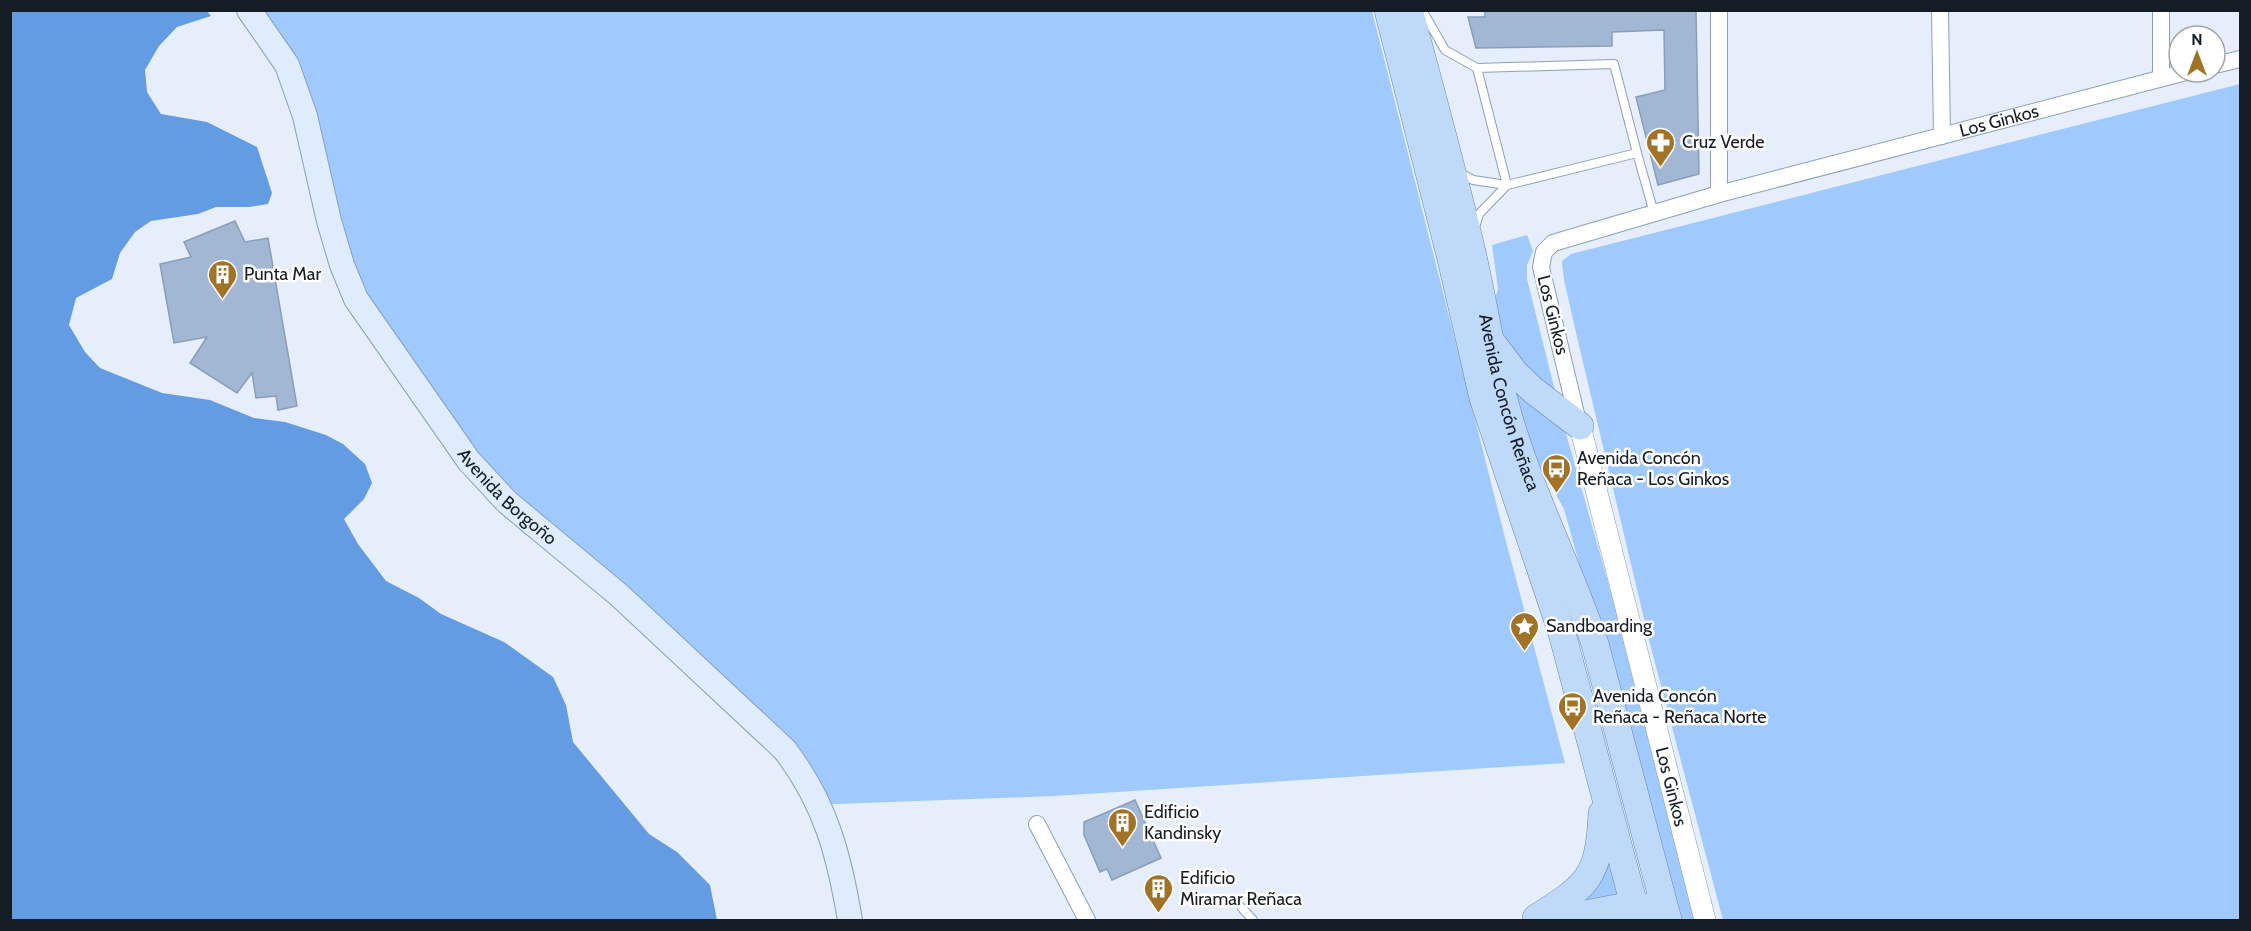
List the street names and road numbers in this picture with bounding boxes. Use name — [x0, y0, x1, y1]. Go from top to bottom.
street label: Los Ginkos — [1957, 100, 2041, 142]
street label: Los Ginkos — [1533, 273, 1573, 357]
street label: Avenida Concón Reñaca — [1474, 312, 1545, 494]
street label: Avenida Borgoño — [453, 444, 561, 550]
street label: Los Ginkos — [1651, 745, 1692, 829]

